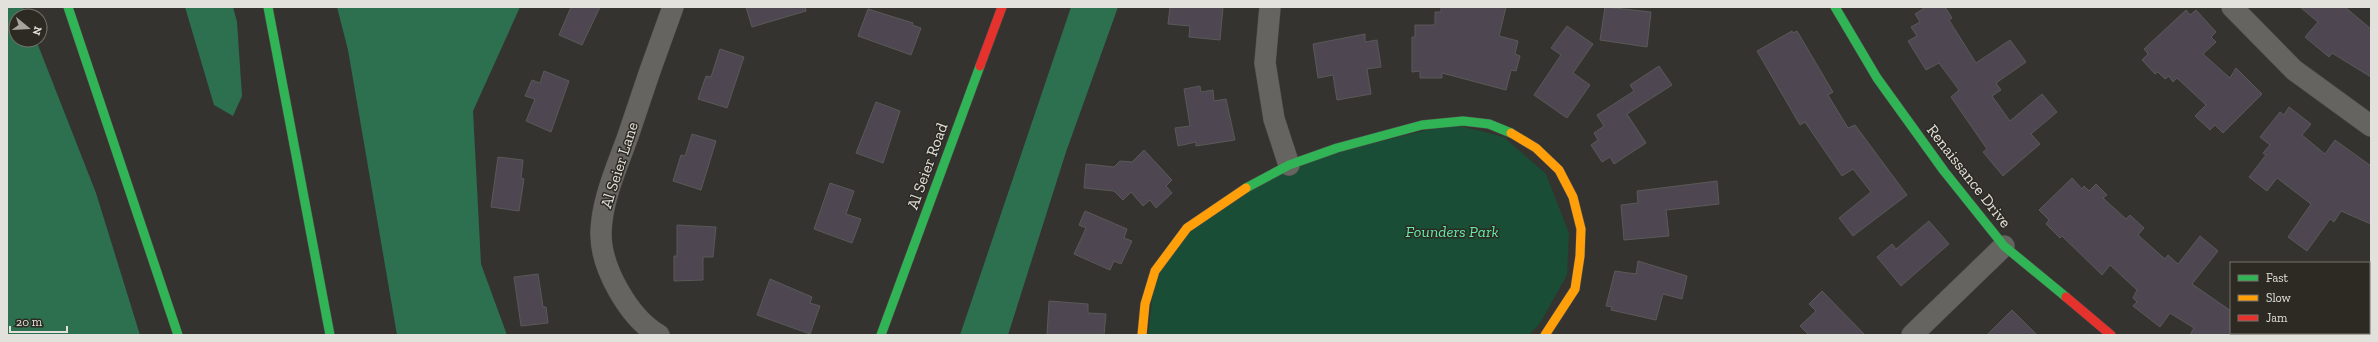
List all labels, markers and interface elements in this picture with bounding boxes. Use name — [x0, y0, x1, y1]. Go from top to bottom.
north arrow — [8, 8, 48, 48]
text: N — [29, 25, 45, 38]
street label: Al Seier Lane — [596, 119, 642, 211]
street label: Al Seier Road — [903, 120, 952, 212]
street label: Renaissance Drive — [1923, 121, 2015, 231]
park label: Founders Park — [1405, 222, 1499, 241]
legend — [2230, 262, 2370, 334]
text: Fast — [2266, 271, 2289, 285]
text: Slow — [2266, 291, 2292, 305]
scale bar — [10, 308, 67, 334]
text: Jam — [2266, 311, 2288, 325]
text: 20 m — [16, 315, 43, 329]

